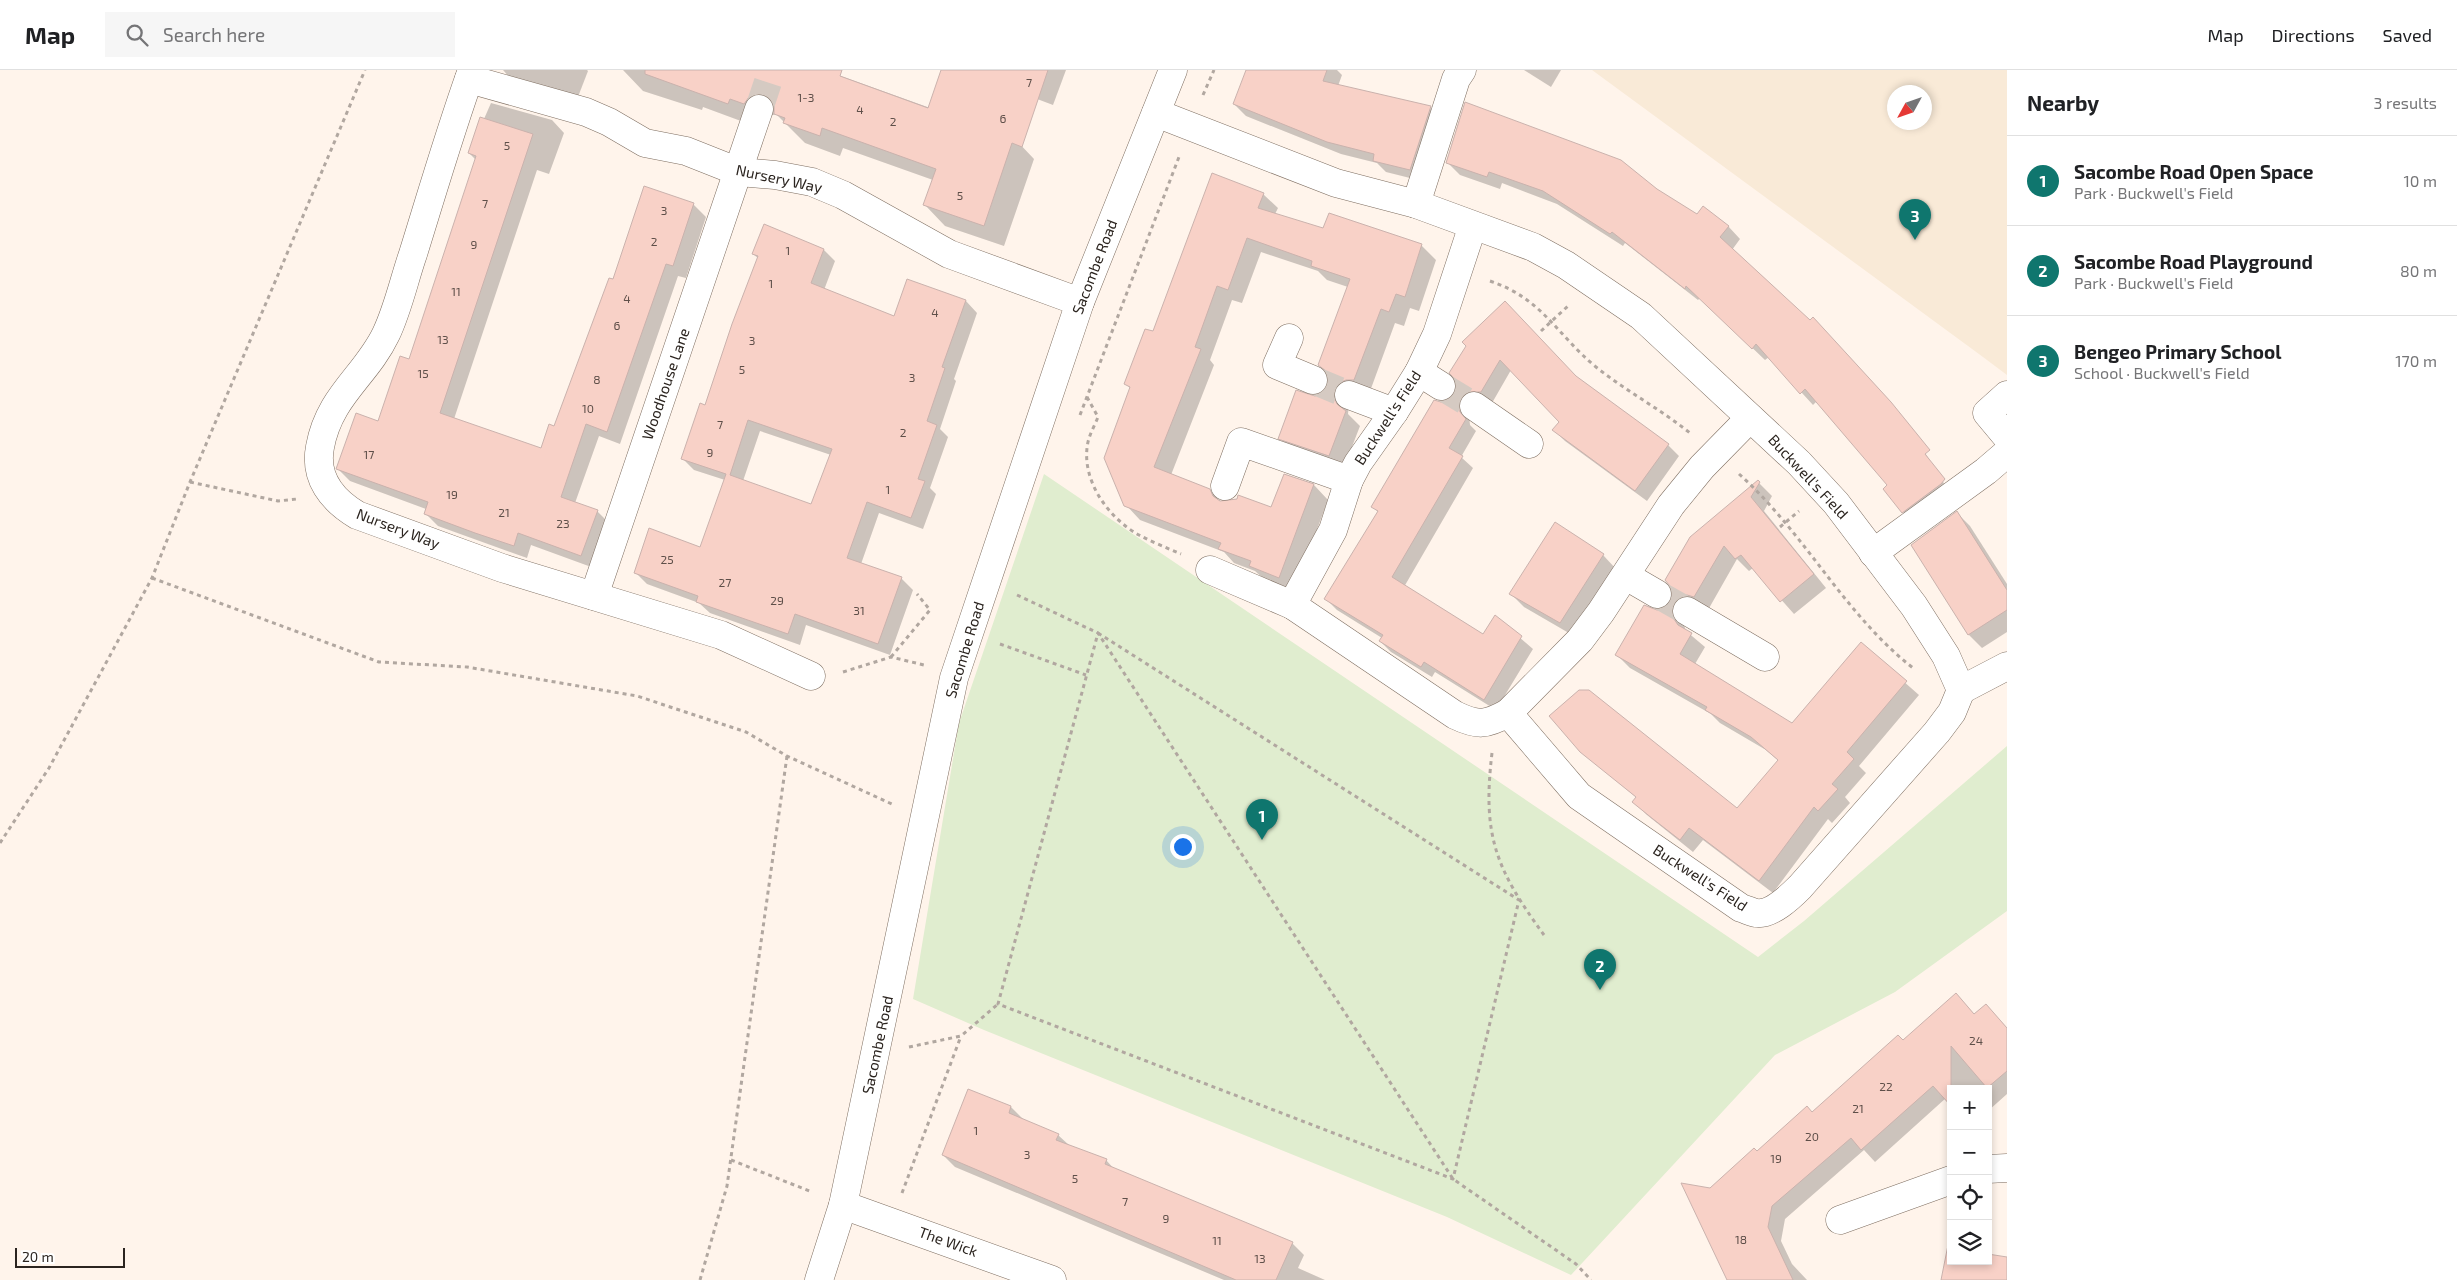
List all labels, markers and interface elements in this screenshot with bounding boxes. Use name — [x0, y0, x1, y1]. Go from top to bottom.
search box — [105, 12, 455, 57]
text: Map — [25, 20, 75, 49]
icon: search — [123, 21, 151, 49]
text: Search here — [163, 23, 265, 46]
text: Map — [2207, 24, 2244, 46]
text: Directions — [2272, 24, 2355, 46]
text: Saved — [2383, 24, 2432, 46]
house number: 7 — [1026, 75, 1032, 89]
north arrow — [1887, 85, 1932, 130]
house number: 1-3 — [798, 90, 814, 104]
text: Nearby — [2027, 90, 2099, 115]
text: 3 results — [2374, 93, 2437, 112]
house number: 4 — [856, 102, 864, 116]
house number: 6 — [1000, 111, 1007, 125]
house number: 2 — [890, 114, 897, 128]
house number: 5 — [504, 138, 510, 152]
street label: Nursery Way — [734, 160, 824, 196]
text: Sacombe Road Open Space — [2074, 160, 2314, 183]
text: 1 — [2040, 171, 2046, 190]
text: 10 m — [2403, 171, 2437, 190]
text: Park · Buckwell's Field — [2074, 183, 2234, 202]
house number: 5 — [957, 188, 963, 202]
house number: 7 — [482, 196, 488, 210]
pin: 3 — [1899, 199, 1931, 240]
house number: 3 — [661, 203, 667, 217]
street label: Sacombe Road — [1068, 217, 1120, 317]
house number: 2 — [651, 234, 658, 248]
house number: 9 — [471, 237, 478, 251]
house number: 1 — [786, 243, 790, 257]
text: Sacombe Road Playground — [2074, 250, 2313, 273]
text: 2 — [2038, 261, 2048, 280]
text: 80 m — [2400, 261, 2437, 280]
text: Park · Buckwell's Field — [2074, 273, 2234, 292]
house number: 1 — [769, 276, 773, 290]
house number: 11 — [451, 284, 461, 298]
house number: 4 — [623, 291, 631, 305]
house number: 4 — [931, 305, 939, 319]
house number: 6 — [614, 318, 621, 332]
street label: Woodhouse Lane — [637, 325, 693, 442]
house number: 13 — [437, 332, 449, 346]
house number: 3 — [749, 333, 755, 347]
text: Bengeo Primary School — [2074, 340, 2281, 363]
text: 3 — [2038, 351, 2048, 370]
text: 170 m — [2395, 351, 2437, 370]
house number: 5 — [739, 362, 745, 376]
text: School · Buckwell's Field — [2074, 363, 2250, 382]
house number: 15 — [417, 366, 429, 380]
street label: Buckwell's Field — [1350, 367, 1424, 468]
house number: 3 — [909, 370, 915, 384]
house number: 8 — [593, 372, 601, 386]
house number: 10 — [582, 401, 594, 415]
house number: 7 — [717, 417, 723, 431]
house number: 2 — [900, 425, 907, 439]
street label: Buckwell's Field — [1765, 430, 1852, 522]
house number: 9 — [707, 445, 714, 459]
house number: 17 — [364, 447, 374, 461]
house number: 1 — [886, 482, 890, 496]
house number: 19 — [446, 487, 458, 501]
street label: Nursery Way — [354, 504, 443, 552]
house number: 21 — [498, 505, 510, 519]
house number: 23 — [556, 516, 570, 530]
house number: 25 — [660, 552, 674, 566]
house number: 27 — [719, 575, 731, 589]
house number: 29 — [770, 593, 784, 607]
street label: Sacombe Road — [941, 599, 987, 700]
house number: 31 — [853, 603, 865, 617]
pin: 1 — [1246, 799, 1278, 840]
your location — [1170, 834, 1196, 860]
street label: Buckwell's Field — [1650, 840, 1751, 914]
pin: 2 — [1584, 949, 1616, 990]
street label: Sacombe Road — [858, 994, 896, 1096]
house number: 24 — [1969, 1033, 1983, 1047]
house number: 22 — [1879, 1079, 1893, 1093]
map controls — [1947, 1085, 1992, 1265]
button: + — [1947, 1085, 1992, 1130]
house number: 21 — [1852, 1101, 1864, 1115]
house number: 1 — [974, 1123, 978, 1137]
house number: 20 — [1805, 1129, 1819, 1143]
button: − — [1947, 1130, 1992, 1175]
house number: 3 — [1024, 1147, 1030, 1161]
house number: 19 — [1770, 1151, 1782, 1165]
house number: 5 — [1072, 1171, 1078, 1185]
button: locate — [1947, 1175, 1992, 1220]
house number: 7 — [1122, 1194, 1128, 1208]
house number: 9 — [1163, 1211, 1170, 1225]
button: layers — [1947, 1220, 1992, 1265]
street label: The Wick — [916, 1222, 981, 1260]
house number: 18 — [1735, 1232, 1747, 1246]
house number: 11 — [1212, 1233, 1222, 1247]
scale bar — [15, 1245, 125, 1268]
text: 20 m — [22, 1248, 54, 1265]
house number: 13 — [1254, 1251, 1266, 1265]

